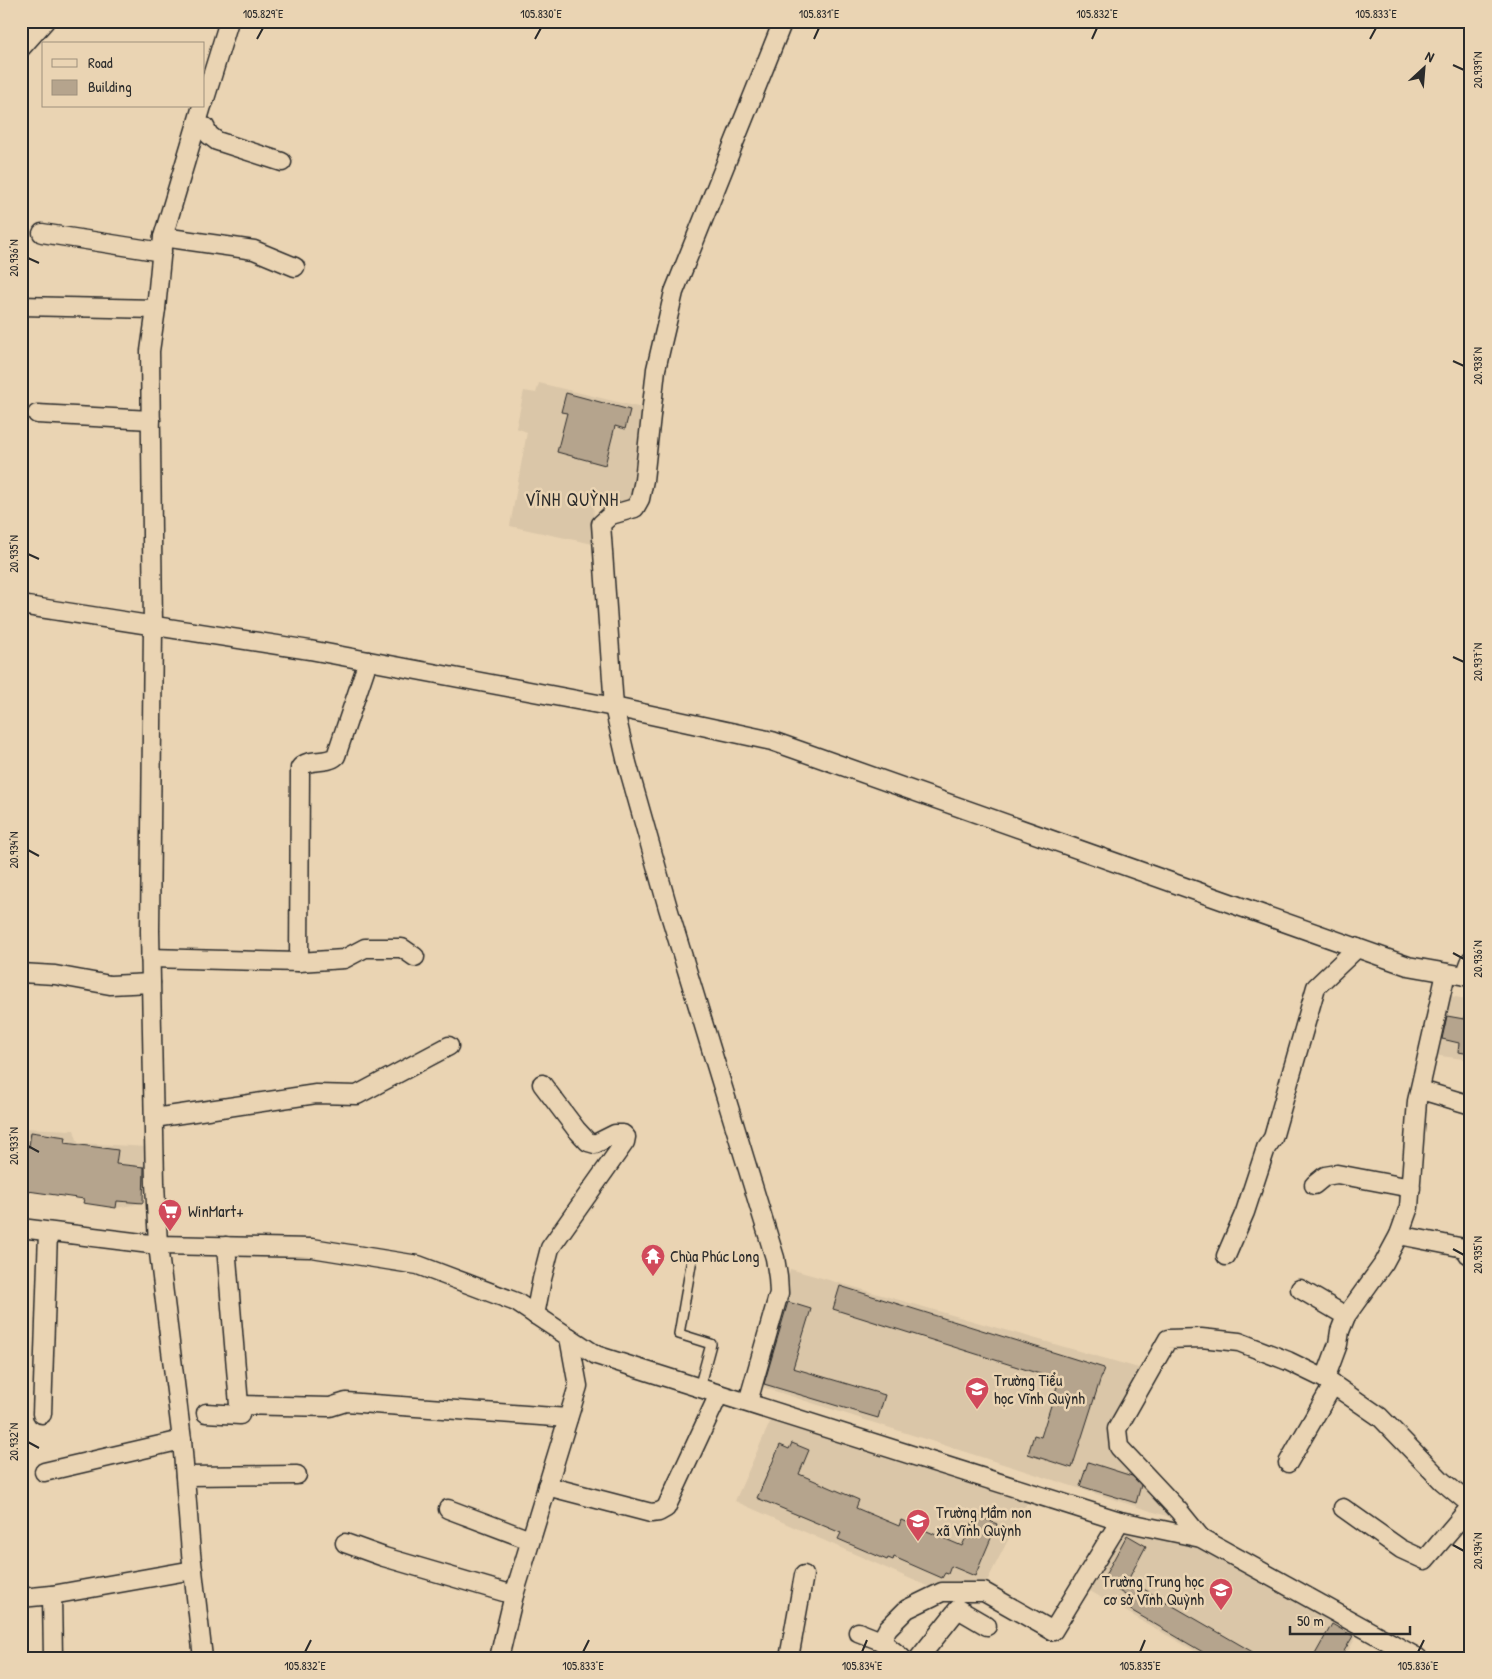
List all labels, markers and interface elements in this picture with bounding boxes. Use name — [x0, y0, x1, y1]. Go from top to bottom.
text: 105.829°E — [243, 5, 284, 22]
text: 105.830°E — [520, 5, 562, 22]
text: 105.831°E — [799, 5, 840, 22]
text: 105.832°E — [1076, 5, 1119, 22]
text: 105.833°E — [1355, 5, 1397, 22]
legend — [42, 42, 205, 108]
north arrow — [1400, 42, 1450, 92]
text: N — [1422, 46, 1438, 66]
text: Road — [88, 52, 113, 73]
text: 20.939°N — [1469, 52, 1486, 88]
text: Building — [88, 76, 132, 97]
text: 20.936°N — [5, 239, 22, 277]
text: 20.938°N — [1469, 347, 1486, 385]
district label: VĨNH QUỲNH — [525, 487, 619, 512]
text: 20.935°N — [5, 535, 22, 573]
text: 20.937°N — [1469, 643, 1486, 681]
text: 20.934°N — [5, 831, 22, 869]
text: 20.936°N — [1469, 940, 1486, 978]
text: 20.933°N — [5, 1127, 22, 1165]
supermarket icon: WinMart+ — [157, 1198, 183, 1232]
place label: WinMart+ — [188, 1200, 244, 1222]
text: 20.935°N — [1469, 1236, 1486, 1274]
temple icon: Chùa Phúc Long — [640, 1243, 666, 1277]
place label: Chùa Phúc Long — [670, 1245, 759, 1267]
place label: Trường Tiểu học Vĩnh Quỳnh — [994, 1369, 1085, 1409]
school or university icon: Trường Tiểu học Vĩnh Quỳnh — [964, 1376, 990, 1410]
text: 20.932°N — [5, 1423, 22, 1461]
place label: Trường Mầm non xã Vĩnh Quỳnh — [936, 1501, 1032, 1541]
school or university icon: Trường Mầm non xã Vĩnh Quỳnh — [905, 1508, 931, 1542]
text: 20.934°N — [1469, 1532, 1486, 1570]
place label: Trường Trung học cơ sở Vĩnh Quỳnh — [1102, 1570, 1205, 1610]
school or university icon: Trường Trung học cơ sở Vĩnh Quỳnh — [1208, 1577, 1234, 1611]
scale bar — [1290, 1604, 1410, 1636]
text: 50 m — [1297, 1610, 1324, 1631]
text: 105.832°E — [284, 1657, 327, 1674]
text: 105.833°E — [562, 1657, 604, 1674]
text: 105.834°E — [842, 1657, 883, 1674]
text: 105.835°E — [1119, 1657, 1161, 1674]
text: 105.836°E — [1398, 1657, 1439, 1674]

